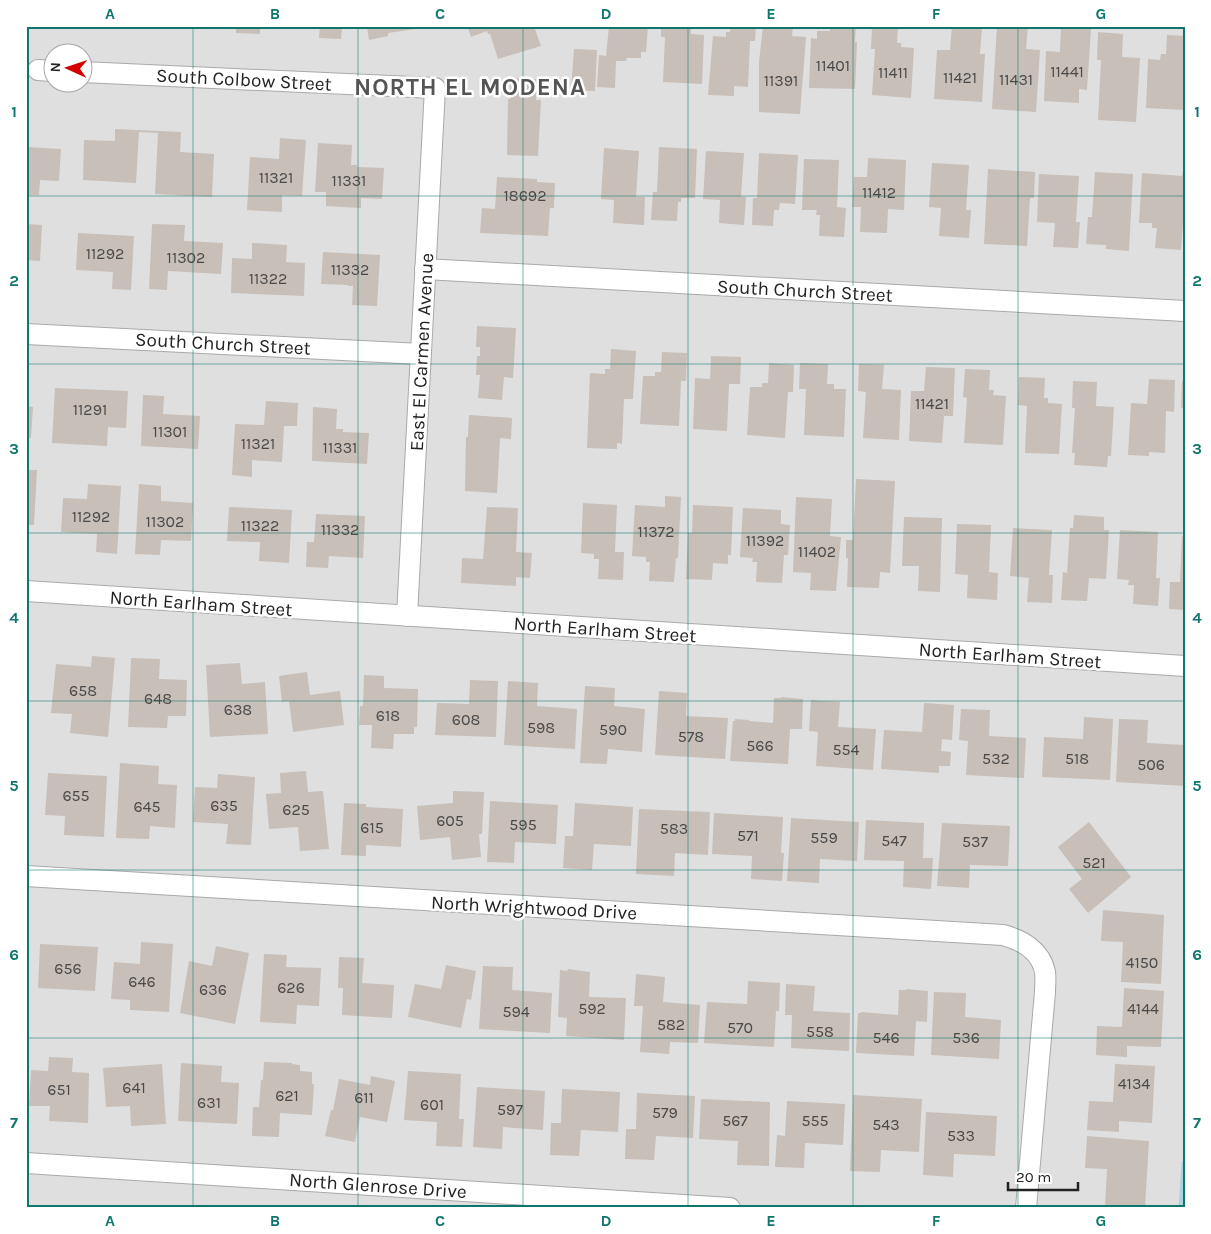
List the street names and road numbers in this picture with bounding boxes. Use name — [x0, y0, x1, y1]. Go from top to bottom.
street label: South Colbow Street — [156, 64, 332, 96]
street label: East El Carmen Avenue — [406, 252, 438, 452]
street label: South Church Street — [717, 275, 893, 307]
street label: South Church Street — [135, 328, 311, 360]
street label: North Earlham Street — [109, 587, 293, 621]
street label: North Earlham Street — [513, 613, 697, 647]
street label: North Earlham Street — [918, 639, 1102, 673]
street label: North Wrightwood Drive — [430, 892, 638, 924]
street label: North Glenrose Drive — [288, 1169, 467, 1203]

